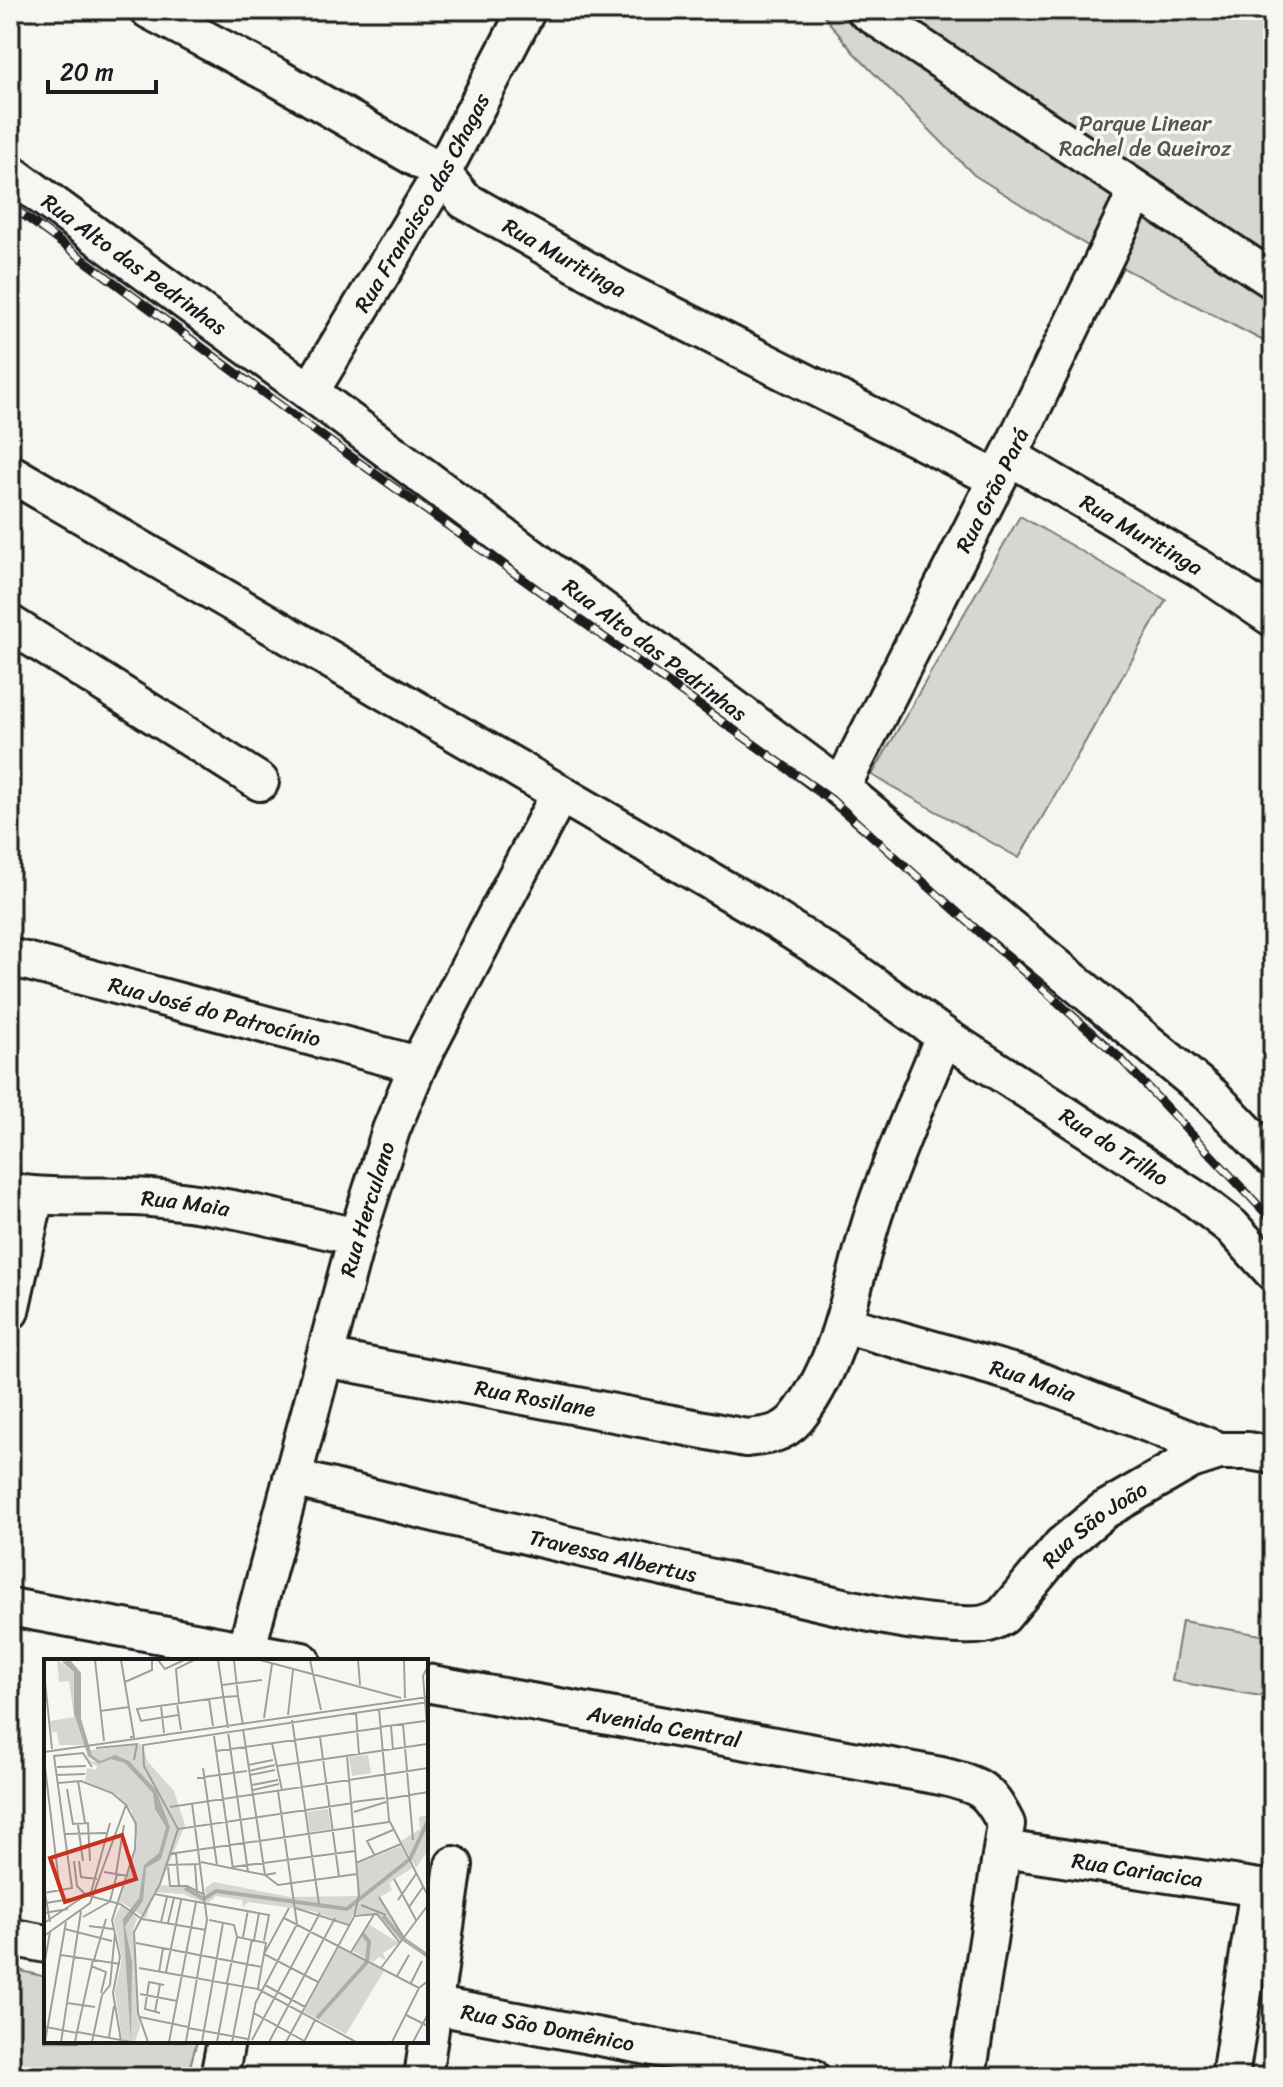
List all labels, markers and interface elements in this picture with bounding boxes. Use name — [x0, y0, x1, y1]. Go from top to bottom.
scale bar — [48, 44, 156, 94]
text: 20 m — [60, 51, 114, 93]
street label: Rua Francisco das Chagas — [343, 85, 501, 320]
park label: Parque Linear Rachel de Queiroz — [1059, 104, 1232, 168]
street label: Rua Alto das Pedrinhas — [33, 183, 235, 345]
street label: Rua Muritinga — [495, 207, 633, 309]
street label: Rua Grão Pará — [944, 421, 1040, 560]
street label: Rua Muritinga — [1072, 483, 1211, 586]
street label: Rua Alto das Pedrinhas — [554, 568, 756, 732]
street label: Rua José do Patrocínio — [104, 965, 325, 1059]
street label: Rua do Trilho — [1051, 1097, 1177, 1197]
street label: Rua Herculano — [328, 1136, 406, 1281]
street label: Rua Maia — [140, 1178, 234, 1228]
street label: Rua Maia — [985, 1348, 1083, 1414]
street label: Rua Rosilane — [471, 1368, 599, 1429]
street label: Rua São João — [1031, 1470, 1155, 1577]
street label: Travessa Albertus — [525, 1517, 700, 1594]
inset map — [44, 1659, 428, 2043]
street label: Avenida Central — [583, 1693, 745, 1760]
street label: Rua Cariacica — [1069, 1841, 1206, 1899]
street label: Rua São Domênico — [458, 1992, 638, 2063]

